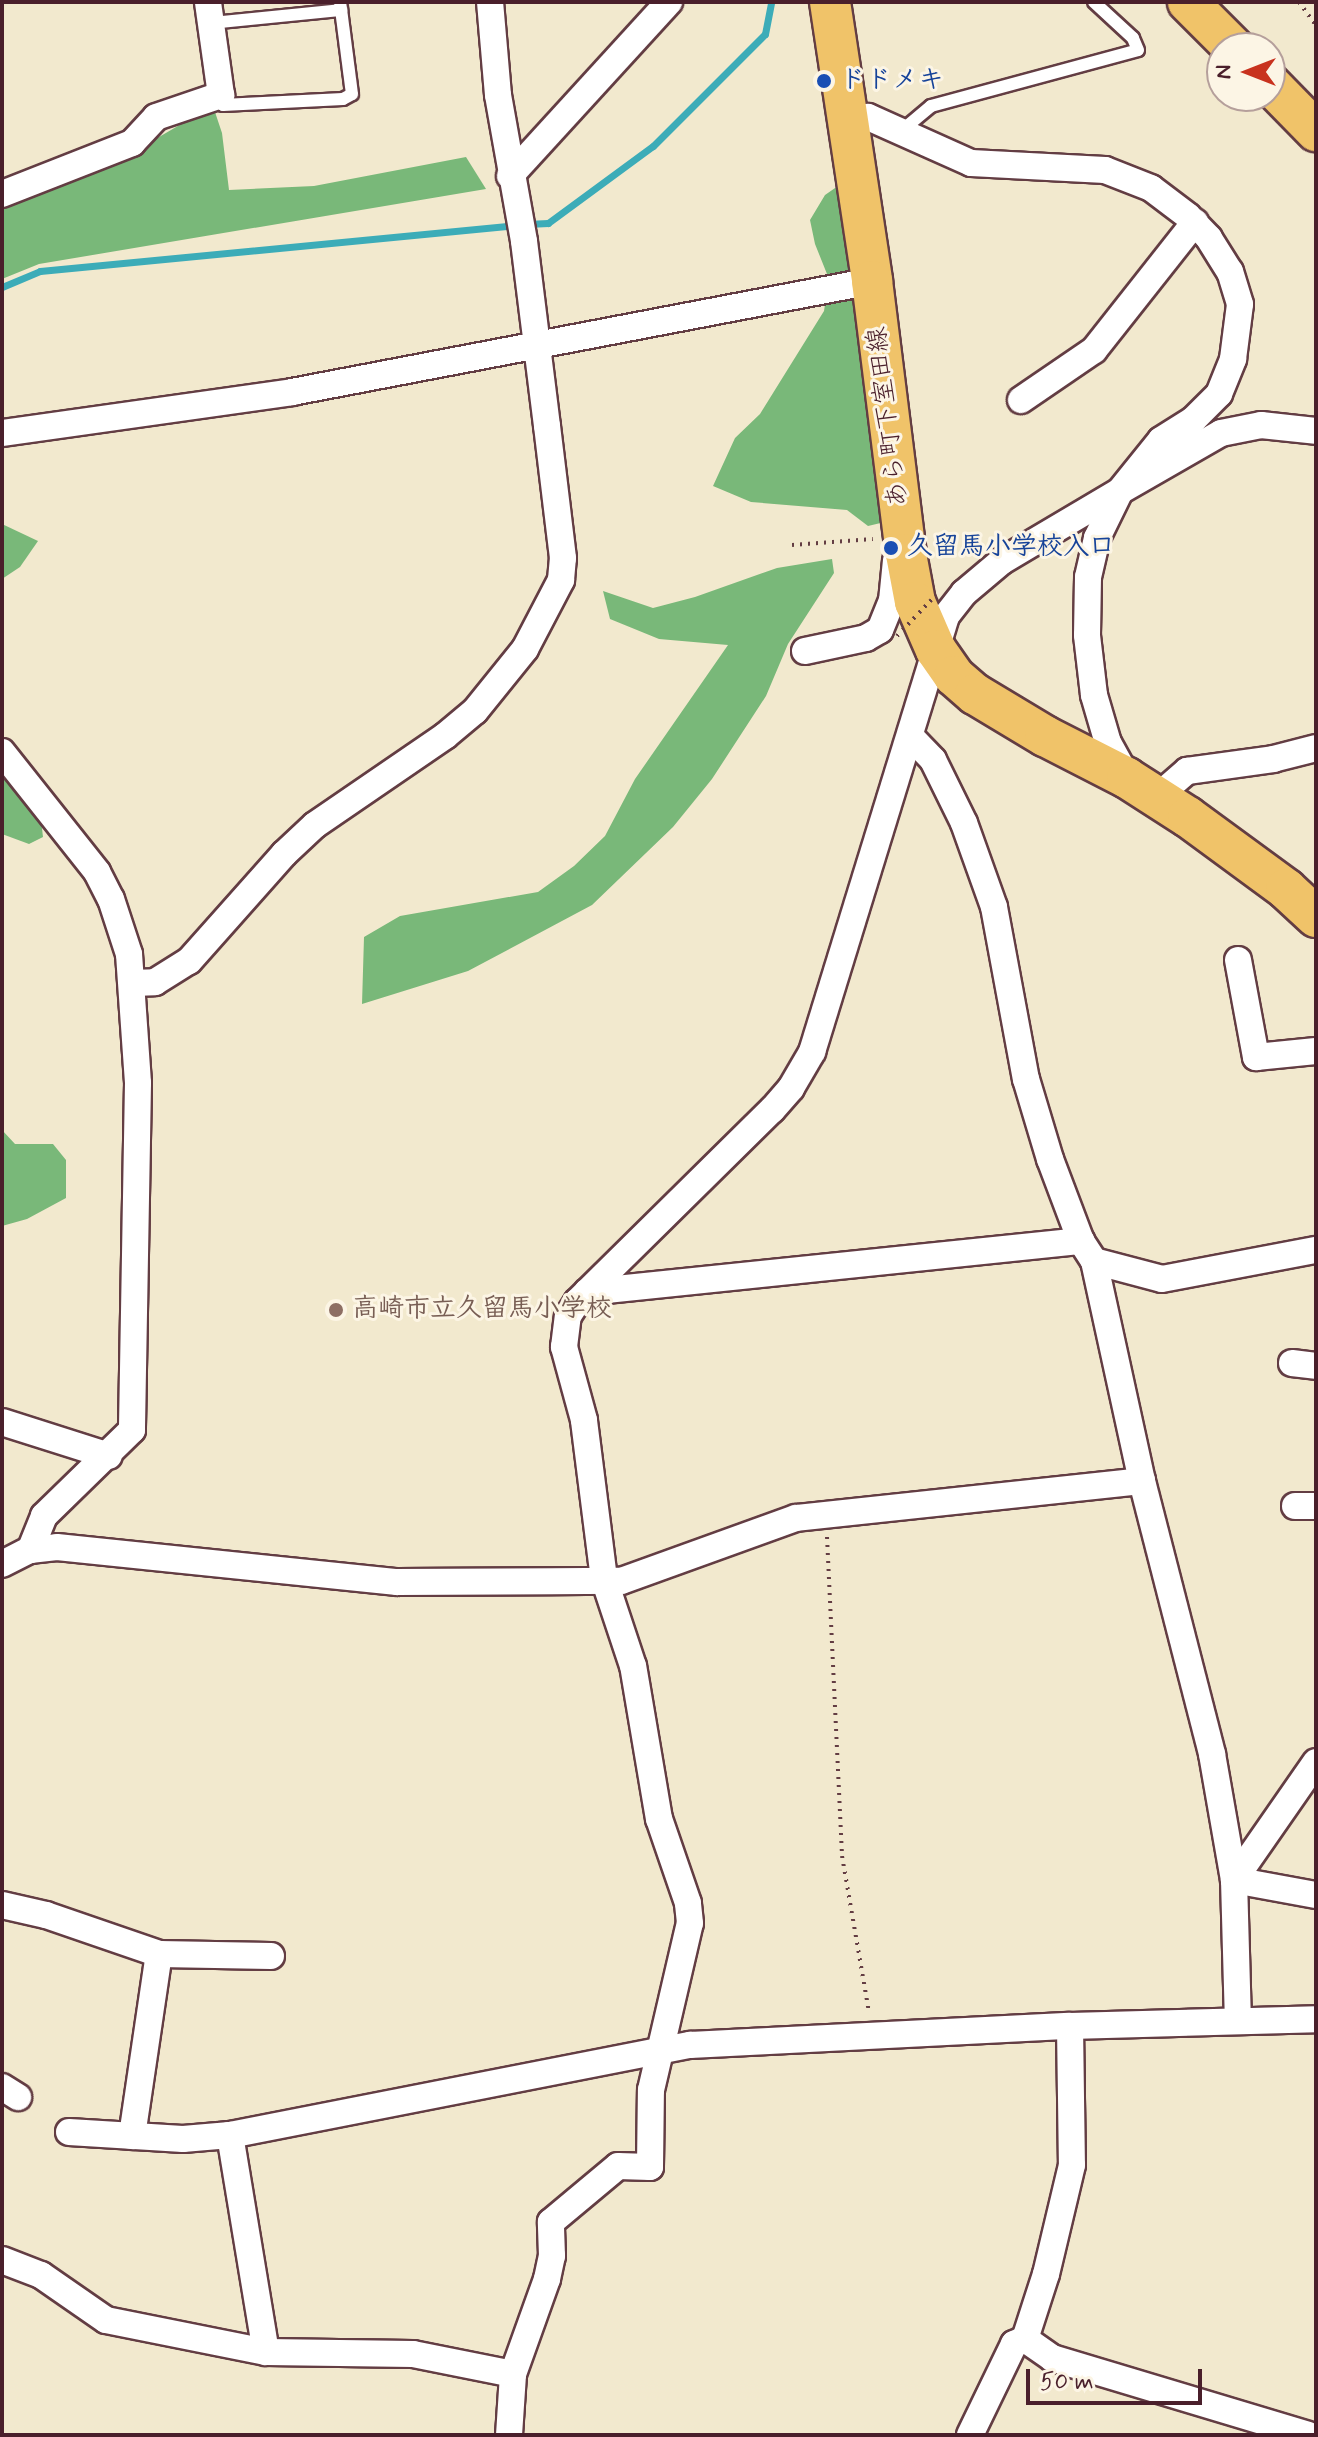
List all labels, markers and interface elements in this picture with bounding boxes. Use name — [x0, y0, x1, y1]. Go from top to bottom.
north arrow — [1206, 32, 1286, 112]
place label: ドドメキ — [840, 65, 944, 97]
text: N — [1210, 65, 1238, 79]
marker: ドドメキ — [815, 72, 833, 90]
street label: あら町下室田線 — [862, 325, 916, 509]
place label: 久留馬小学校入口 — [907, 532, 1115, 564]
marker: 久留馬小学校入口 — [882, 539, 900, 557]
place label: 高崎市立久留馬小学校 — [352, 1294, 612, 1326]
marker: 高崎市立久留馬小学校 — [327, 1301, 345, 1319]
scale bar — [1030, 2353, 1206, 2403]
text: 50 m — [1040, 2367, 1094, 2398]

